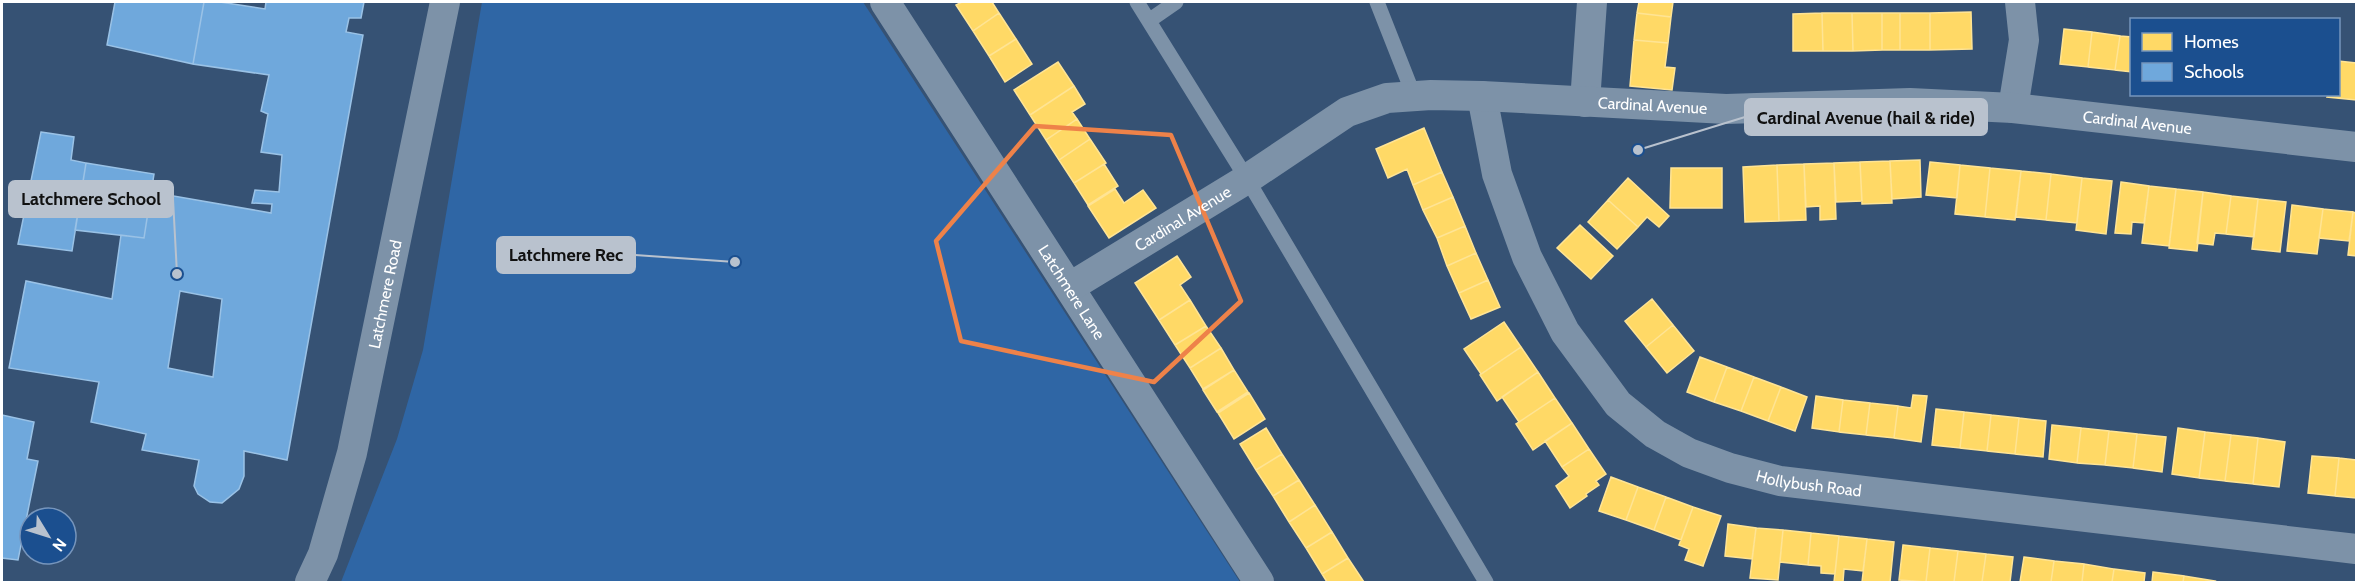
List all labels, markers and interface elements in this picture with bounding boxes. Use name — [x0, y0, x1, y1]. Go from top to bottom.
legend — [2130, 18, 2340, 96]
text: Homes — [2184, 31, 2239, 53]
text: Schools — [2184, 61, 2244, 83]
street label: Cardinal Avenue — [1597, 93, 1708, 117]
callout: Cardinal Avenue (hail & ride) — [1745, 99, 1987, 135]
text: Cardinal Avenue (hail & ride) — [1757, 107, 1975, 129]
street label: Cardinal Avenue — [2082, 107, 2193, 138]
callout: Latchmere School — [9, 181, 173, 217]
street label: Cardinal Avenue — [1131, 182, 1234, 255]
text: Latchmere School — [21, 188, 161, 210]
callout: Latchmere Rec — [497, 237, 635, 273]
street label: Latchmere Road — [364, 238, 405, 350]
street label: Latchmere Lane — [1035, 241, 1109, 343]
text: Latchmere Rec — [509, 244, 623, 266]
street label: Hollybush Road — [1754, 466, 1863, 500]
north arrow — [18, 506, 78, 566]
text: N — [48, 535, 70, 555]

